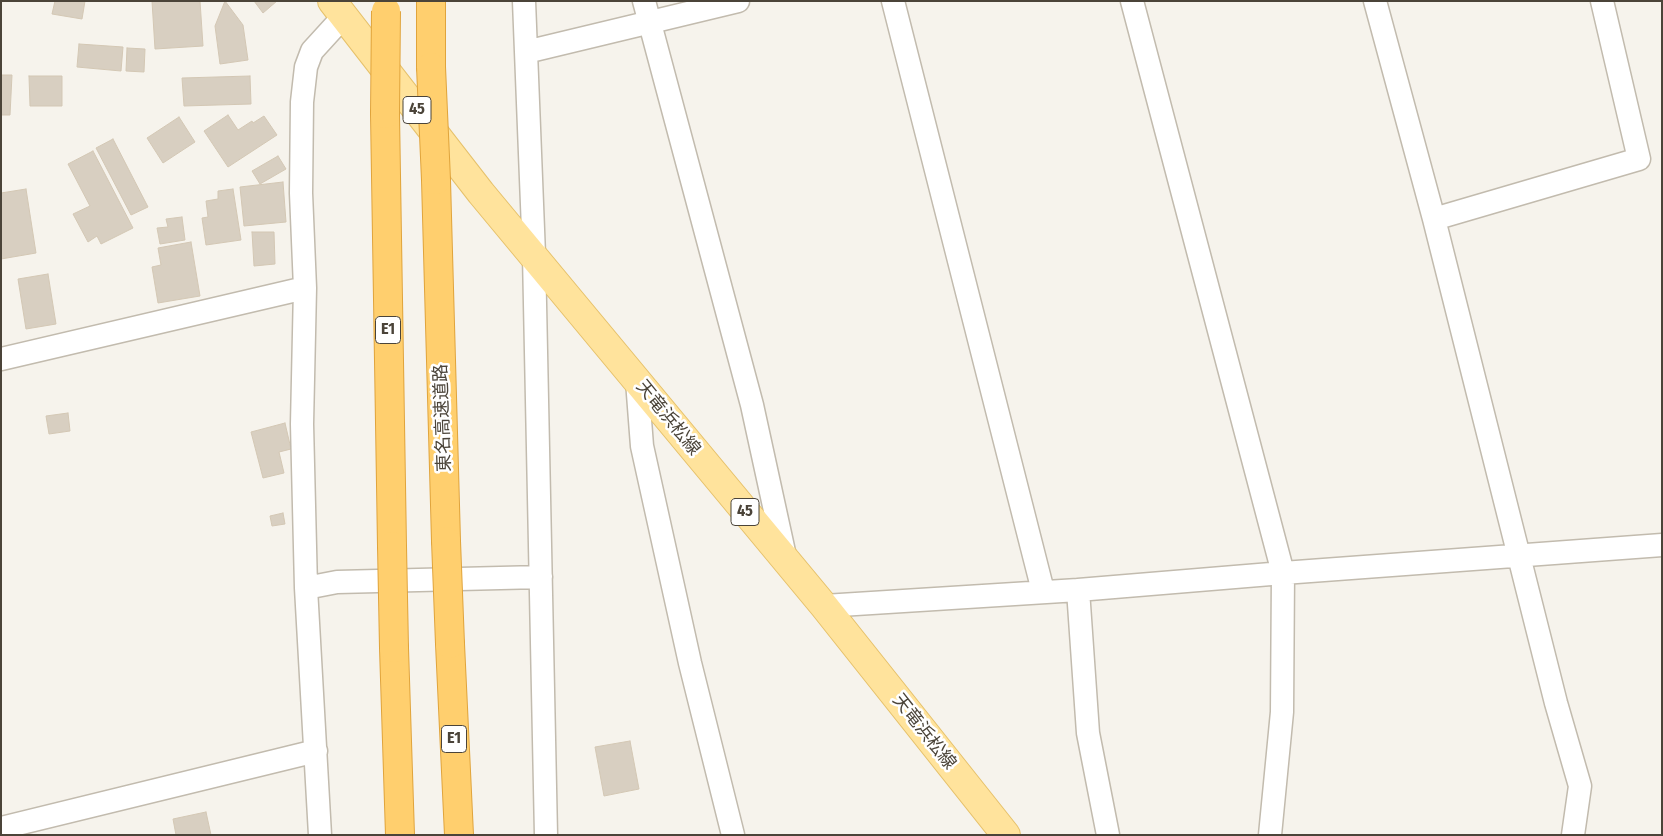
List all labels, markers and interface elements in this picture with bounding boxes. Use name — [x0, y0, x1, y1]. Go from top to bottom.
road number: 45 — [403, 96, 431, 124]
road number: E1 — [376, 316, 400, 344]
street label: 東名高速道路 — [430, 364, 456, 472]
street label: 天竜浜松線 — [631, 376, 705, 460]
road number: 45 — [731, 498, 759, 526]
street label: 天竜浜松線 — [888, 690, 960, 774]
road number: E1 — [442, 726, 466, 752]

